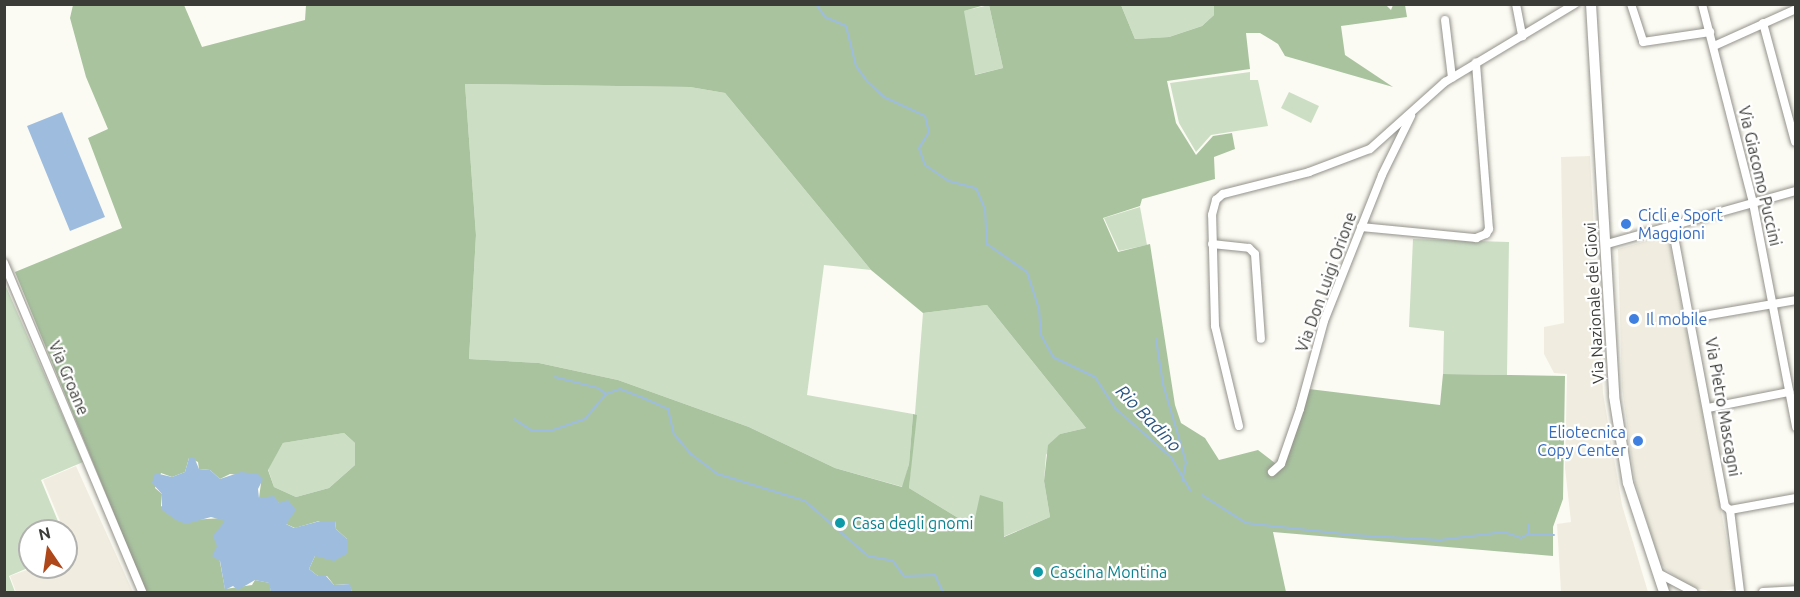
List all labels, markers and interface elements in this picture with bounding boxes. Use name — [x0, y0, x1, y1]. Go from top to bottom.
street label: Via Giacomo Puccini — [1735, 104, 1785, 248]
place label: Cicli e Sport Maggioni — [1638, 205, 1723, 243]
street label: Via Don Luigi Orione — [1292, 209, 1360, 355]
marker: Cicli e Sport Maggioni — [1619, 217, 1633, 231]
street label: Via Nazionale dei Giovi — [1580, 222, 1608, 384]
place label: Il mobile — [1646, 309, 1707, 329]
marker: Il mobile — [1627, 312, 1641, 326]
street label: Via Pietro Mascagni — [1701, 336, 1745, 478]
street label: Via Groane — [45, 338, 93, 418]
water label: Rio Badino — [1112, 380, 1186, 456]
place label: Eliotecnica Copy Center — [1537, 422, 1626, 460]
marker: Eliotecnica Copy Center — [1631, 434, 1645, 448]
place label: Casa degli gnomi — [852, 513, 973, 533]
marker: Casa degli gnomi — [833, 516, 847, 530]
north arrow — [18, 519, 78, 579]
text: N — [37, 523, 52, 544]
place label: Cascina Montina — [1050, 562, 1167, 582]
marker: Cascina Montina — [1031, 565, 1045, 579]

